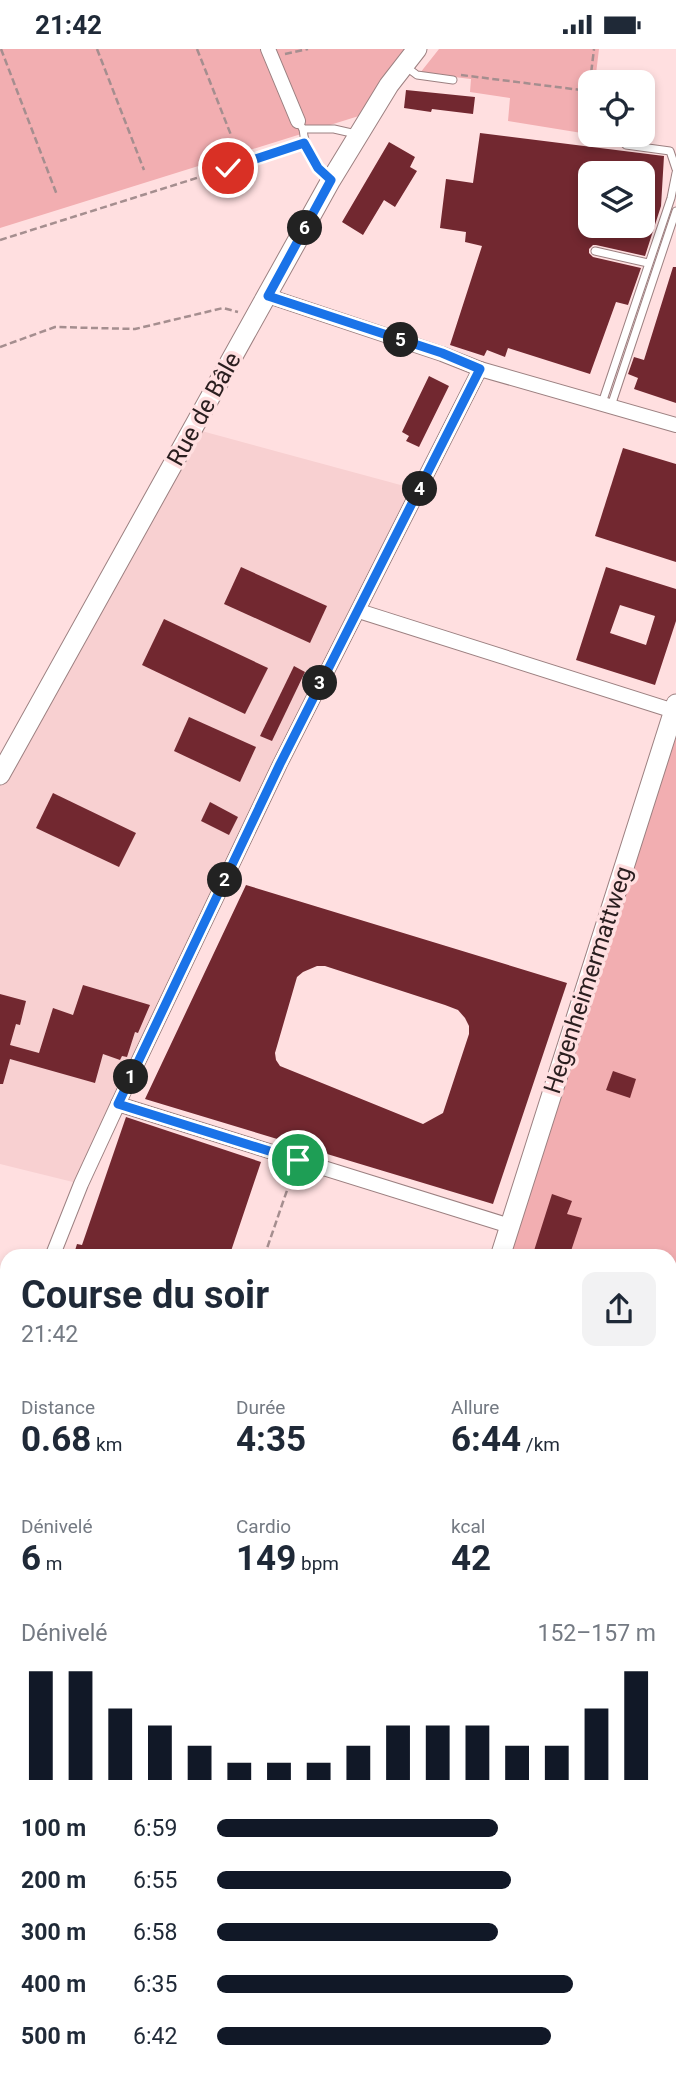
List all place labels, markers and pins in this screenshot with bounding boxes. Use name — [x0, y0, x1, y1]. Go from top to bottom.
pin — [198, 138, 258, 198]
pin: 6 — [288, 211, 322, 245]
pin: 5 — [384, 323, 418, 357]
pin: 4 — [402, 471, 438, 507]
pin: 3 — [302, 665, 338, 701]
pin: 2 — [208, 863, 243, 897]
pin: 1 — [114, 1059, 148, 1095]
pin — [268, 1130, 328, 1190]

